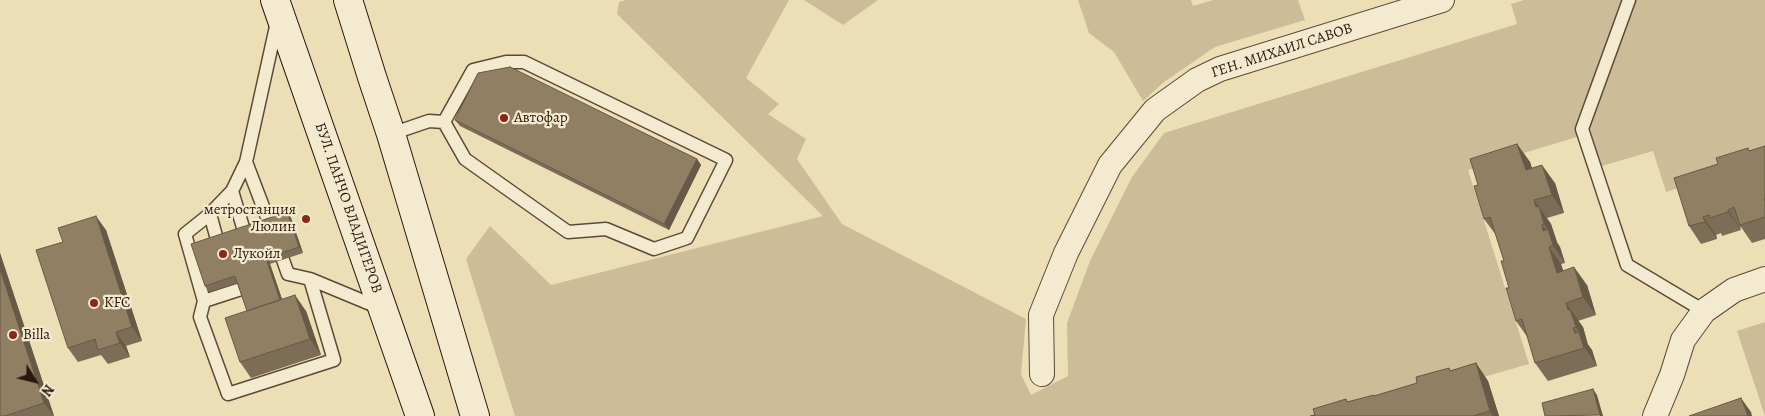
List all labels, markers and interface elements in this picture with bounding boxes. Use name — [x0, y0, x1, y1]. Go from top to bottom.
street label: ГЕН. МИХАИЛ САВОВ — [1209, 20, 1355, 82]
place label: Автофар — [514, 109, 568, 127]
marker: Автофар — [498, 112, 510, 124]
street label: БУЛ. ПАНЧО ВЛАДИГЕРОВ — [310, 120, 386, 296]
place label: метростанция Люлин — [204, 201, 296, 236]
marker: метростанция Люлин — [300, 213, 312, 225]
place label: Лукойл — [233, 245, 280, 263]
marker: Лукойл — [217, 248, 229, 260]
place label: KFC — [104, 294, 130, 312]
marker: KFC — [88, 297, 100, 309]
place label: Billa — [23, 326, 50, 344]
marker: Billa — [7, 329, 19, 341]
north arrow — [10, 356, 60, 406]
text: N — [37, 380, 58, 400]

